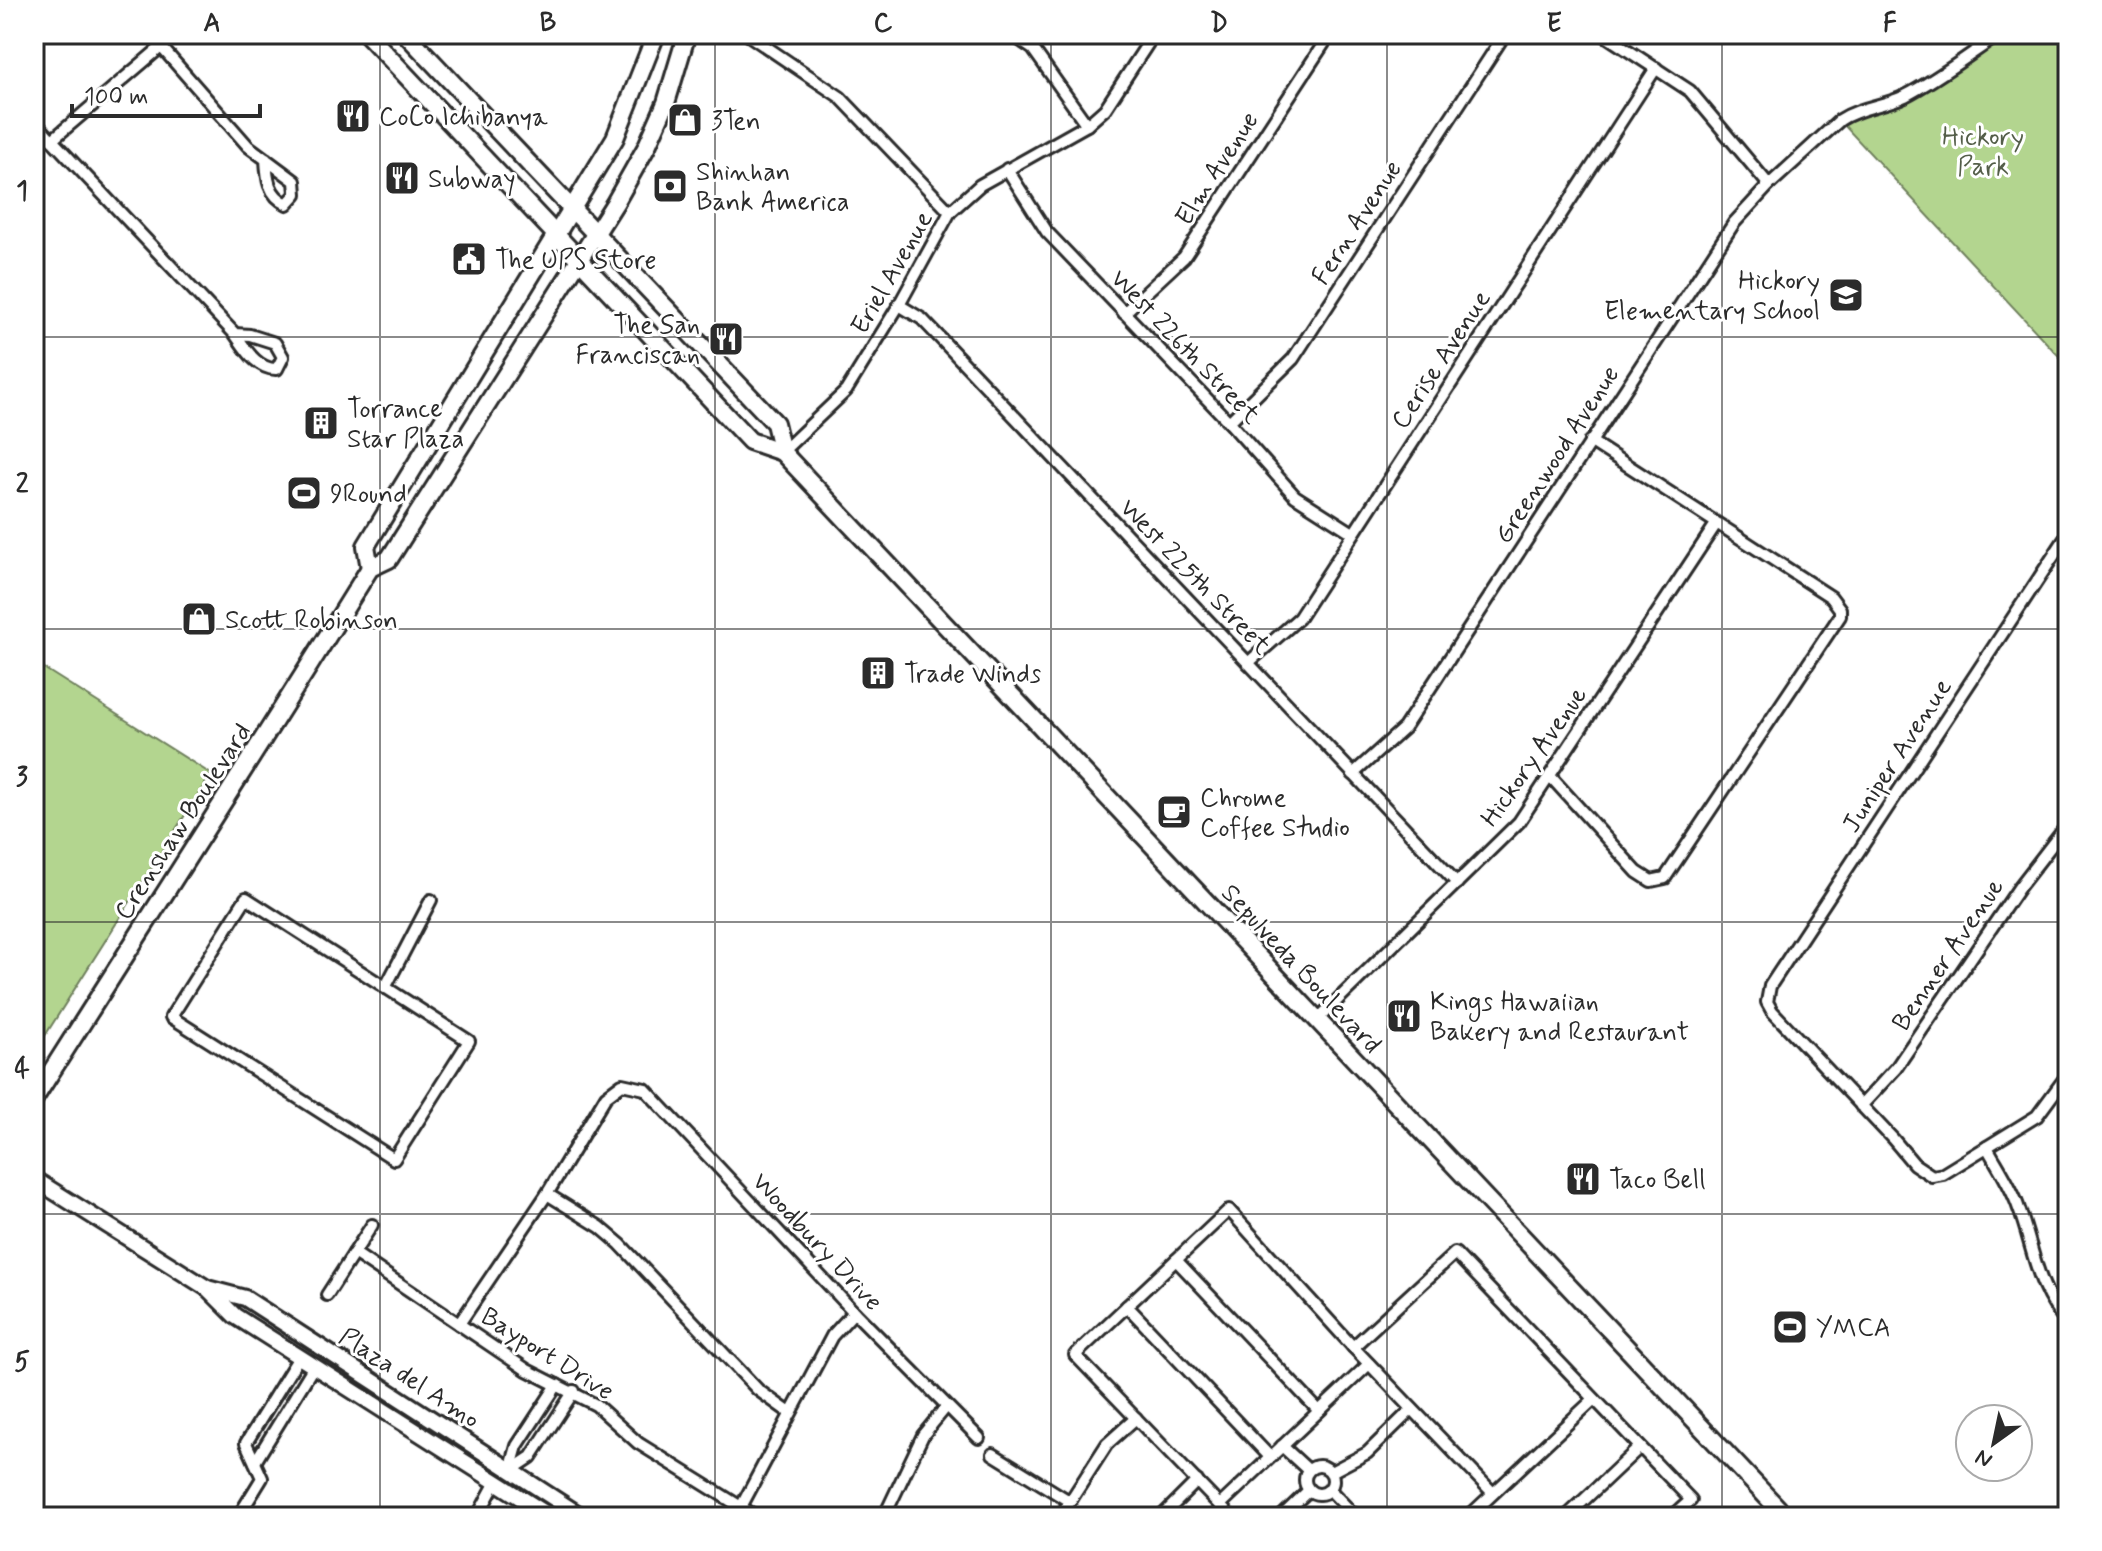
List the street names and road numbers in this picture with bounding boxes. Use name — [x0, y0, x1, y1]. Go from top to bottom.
street label: Elm Avenue — [1168, 105, 1267, 233]
street label: Fern Avenue — [1305, 154, 1411, 292]
street label: Eriel Avenue — [844, 205, 942, 341]
street label: West 226th Street — [1102, 263, 1267, 432]
street label: Cerise Avenue — [1384, 284, 1499, 436]
street label: Greenwood Avenue — [1487, 359, 1628, 551]
street label: West 225th Street — [1111, 492, 1278, 663]
street label: Juniper Avenue — [1835, 672, 1960, 840]
street label: Hickory Avenue — [1474, 680, 1596, 834]
street label: Crenshaw Boulevard — [107, 717, 260, 927]
street label: Benner Avenue — [1885, 872, 2012, 1038]
street label: Sepulveda Boulevard — [1213, 877, 1388, 1062]
street label: Woodbury Drive — [744, 1166, 889, 1319]
street label: Bayport Drive — [474, 1300, 620, 1409]
street label: Plaza del Amo — [332, 1320, 486, 1437]

